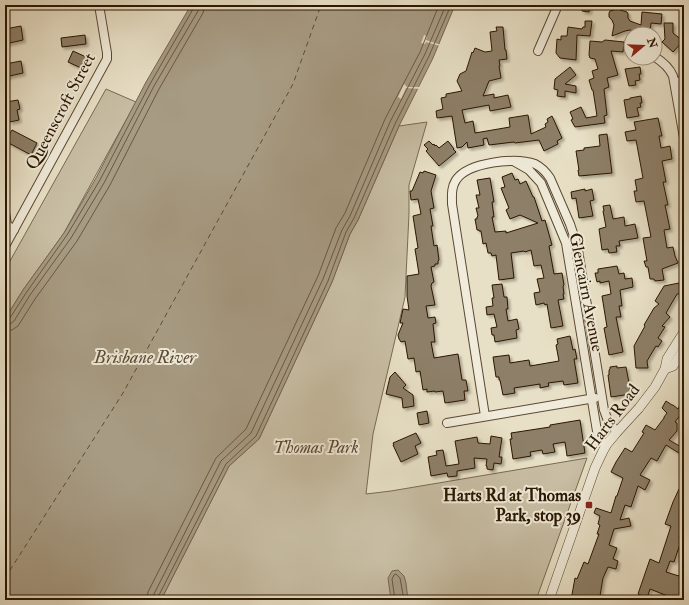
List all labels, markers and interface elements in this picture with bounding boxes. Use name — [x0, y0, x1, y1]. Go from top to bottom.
north arrow — [623, 26, 663, 66]
text: N — [644, 35, 660, 51]
street label: Queenscroft Street — [21, 49, 100, 173]
street label: Glencairn Avenue — [565, 231, 608, 353]
water label: Brisbane River — [93, 346, 197, 369]
street label: Harts Road — [581, 379, 645, 455]
park label: Thomas Park — [274, 437, 358, 458]
place label: Harts Rd at Thomas Park, stop 39 — [443, 485, 581, 527]
marker: Harts Rd at Thomas Park, stop 39 — [584, 500, 594, 510]

